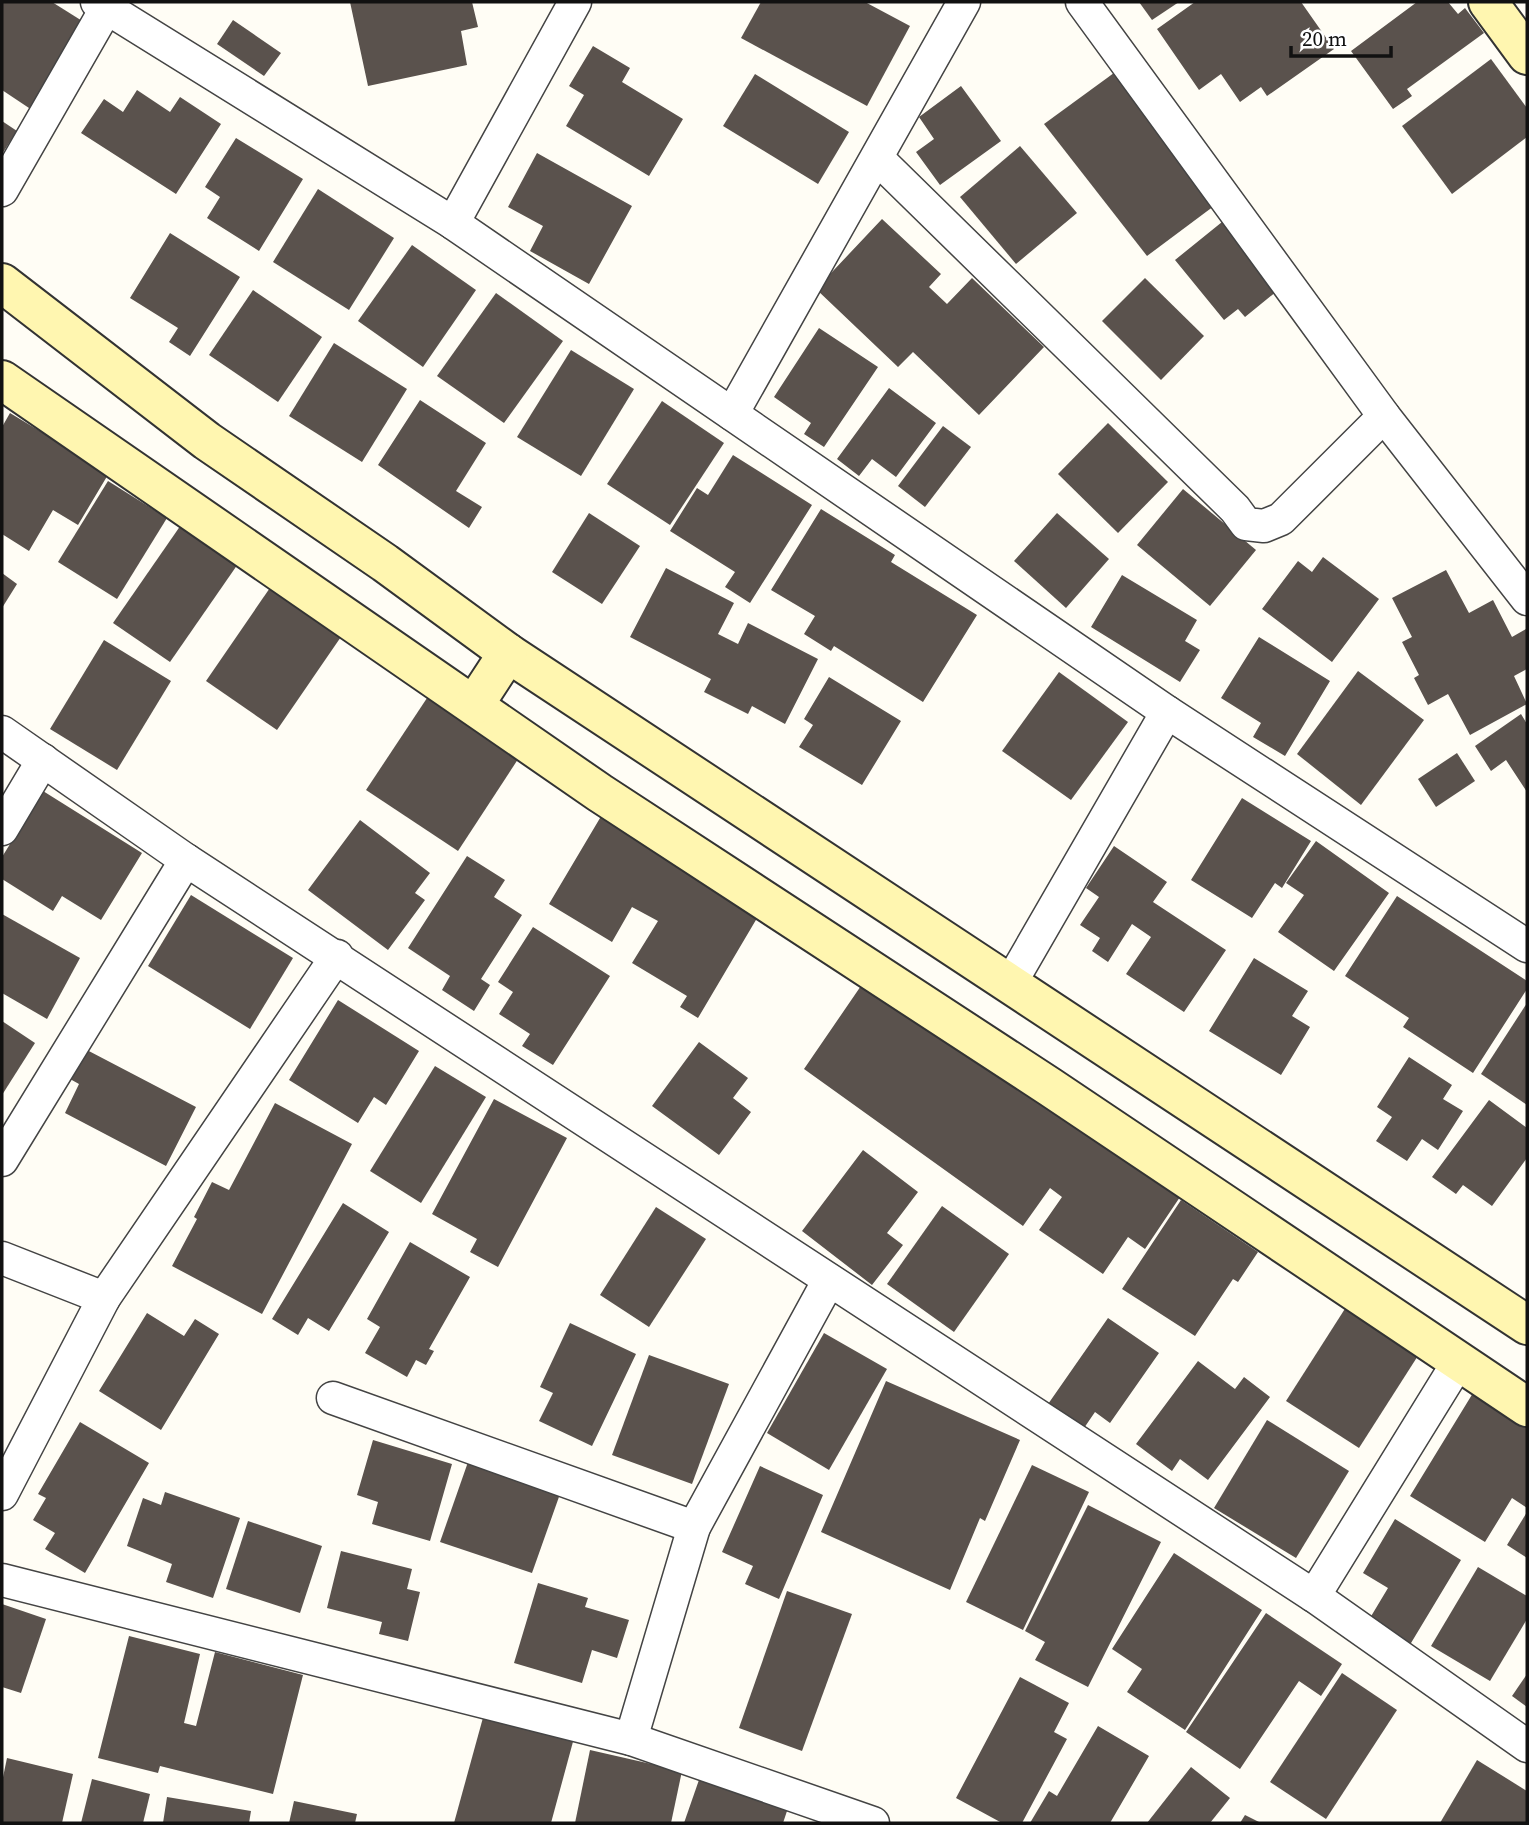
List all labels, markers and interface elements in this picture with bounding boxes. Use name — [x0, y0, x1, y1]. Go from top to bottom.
scale bar — [1291, 14, 1391, 58]
text: 20 m — [1302, 24, 1347, 53]

